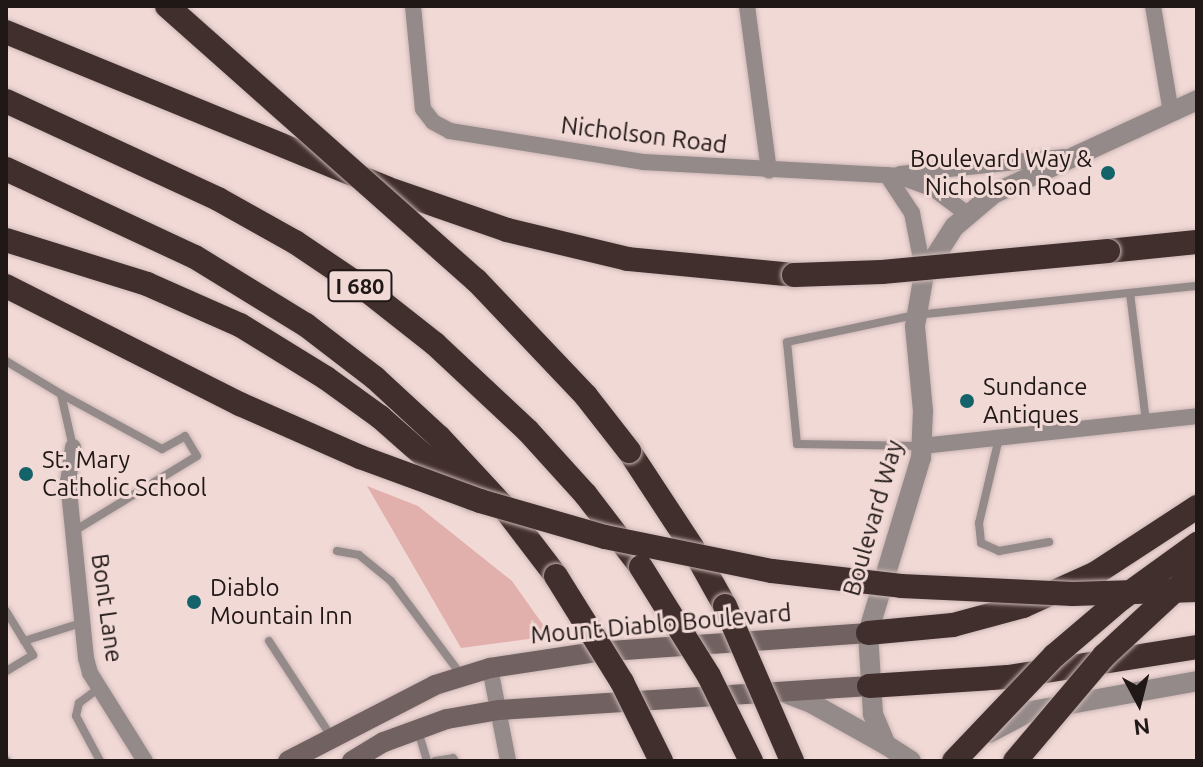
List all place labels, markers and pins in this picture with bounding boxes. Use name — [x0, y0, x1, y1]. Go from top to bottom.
place label: Boulevard Way & Nicholson Road — [910, 145, 1092, 201]
marker: Boulevard Way & Nicholson Road — [1099, 164, 1117, 182]
place label: Sundance Antiques — [983, 373, 1087, 429]
marker: Sundance Antiques — [958, 392, 976, 410]
place label: St. Mary Catholic School — [42, 446, 207, 502]
marker: St. Mary Catholic School — [17, 465, 35, 483]
place label: Diablo Mountain Inn — [210, 574, 353, 630]
marker: Diablo Mountain Inn — [185, 593, 203, 611]

